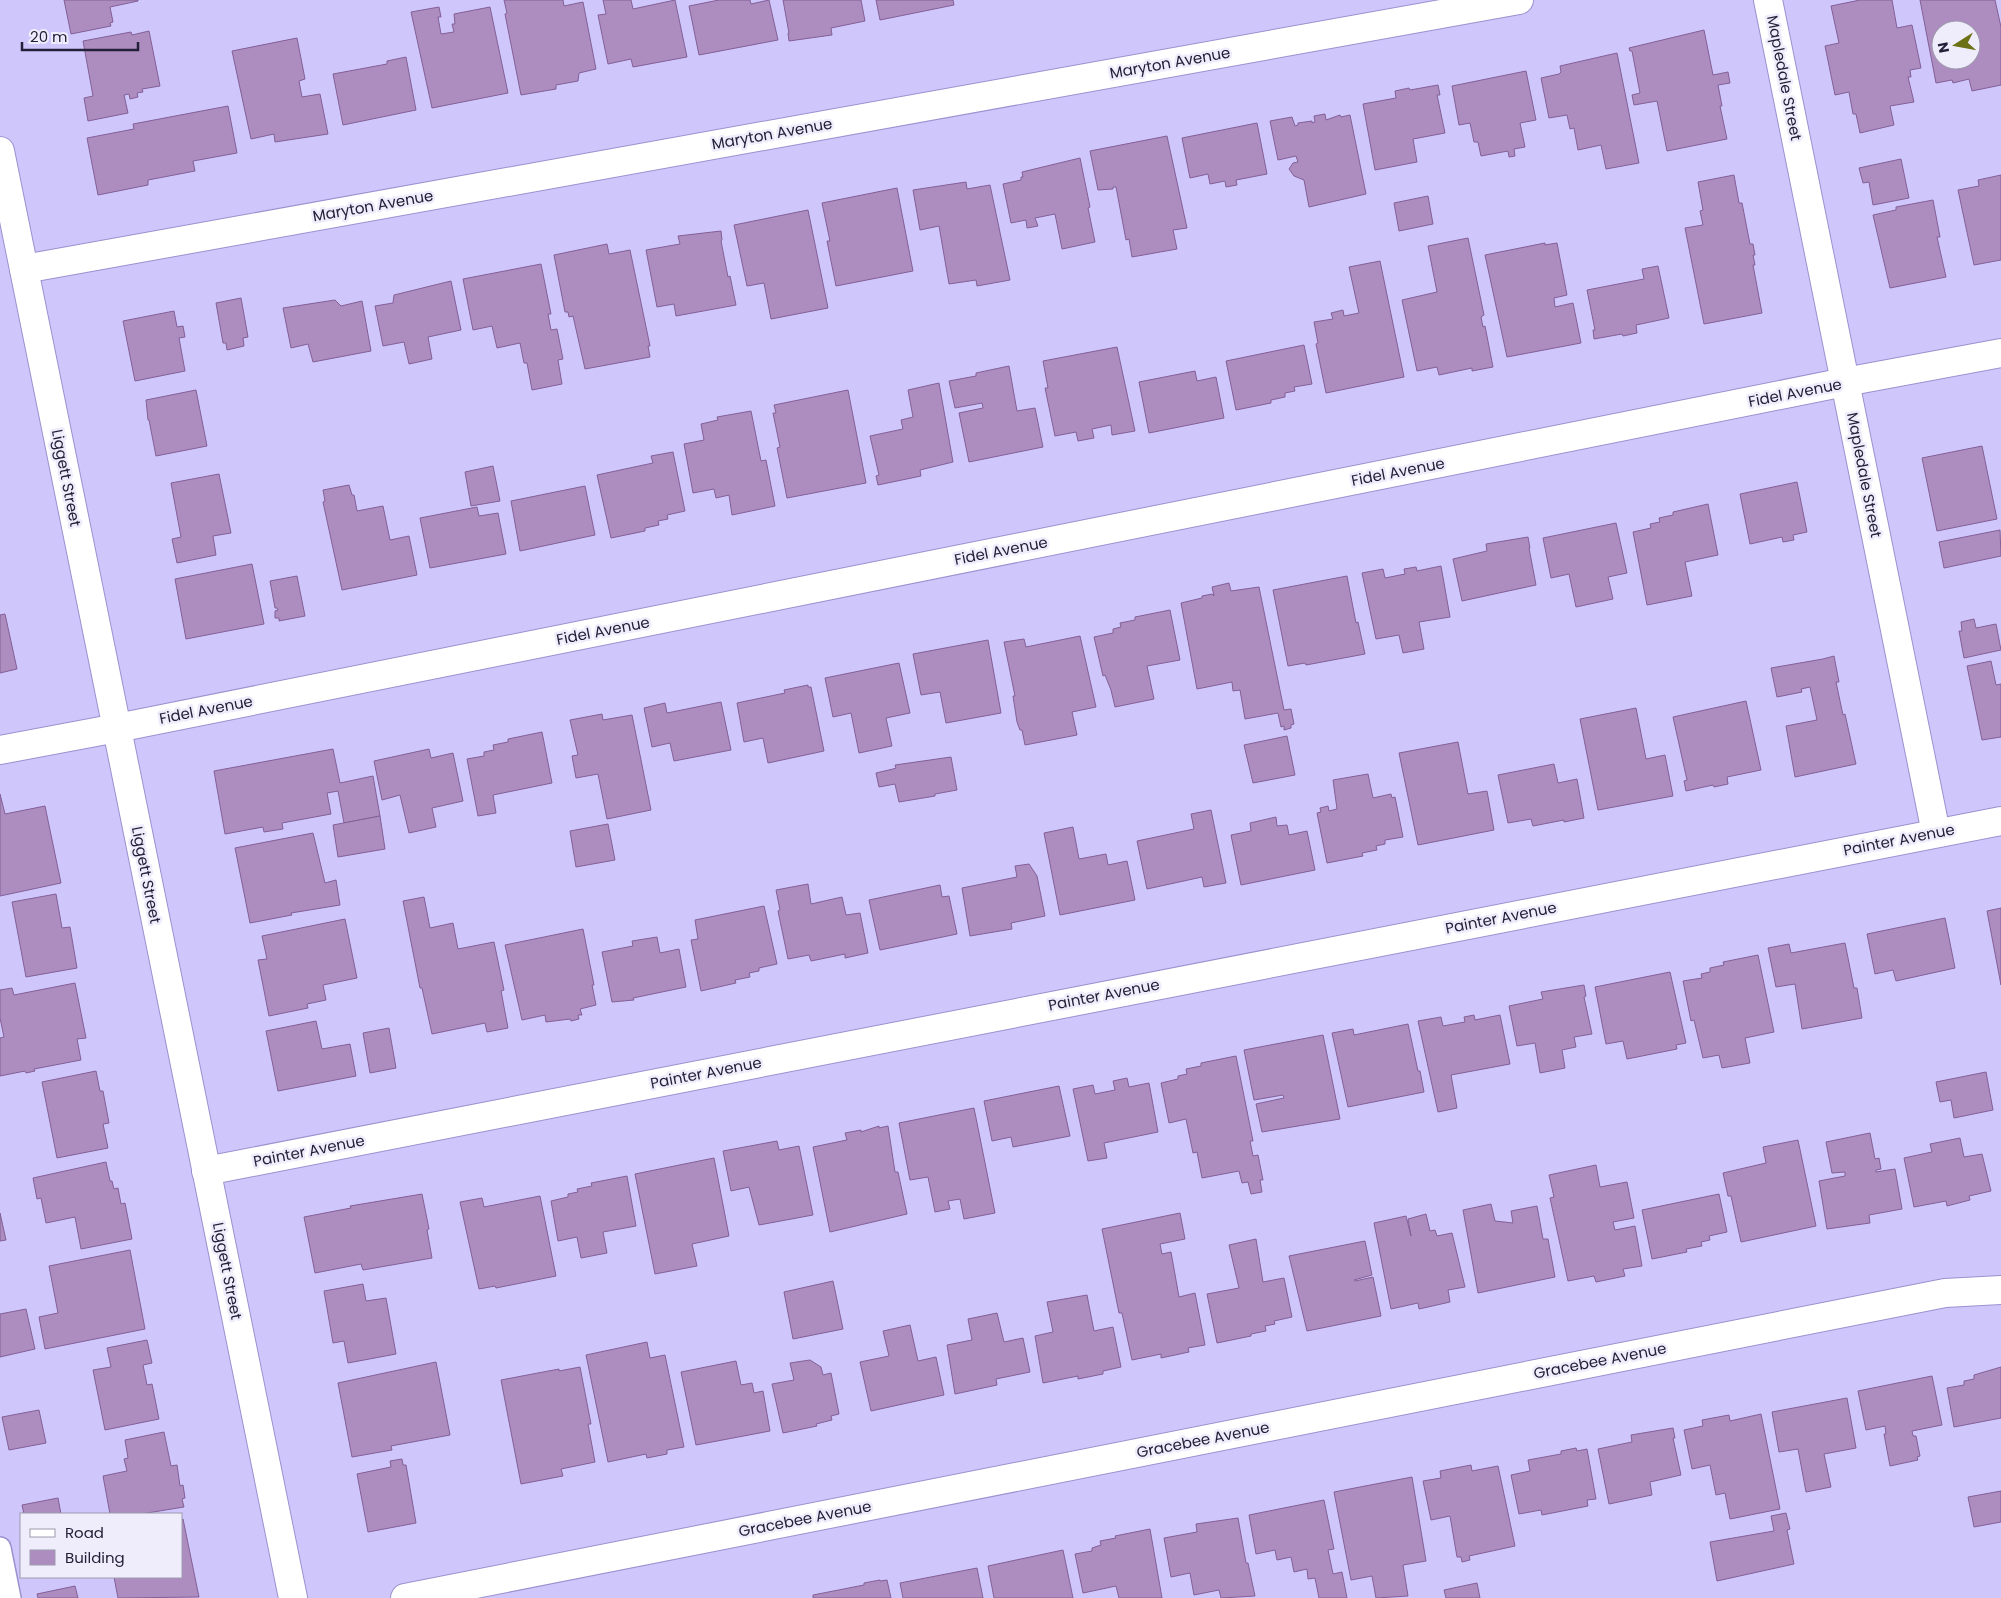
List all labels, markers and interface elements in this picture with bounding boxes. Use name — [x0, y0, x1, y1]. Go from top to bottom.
street label: Mapledale Street — [1762, 13, 1807, 142]
scale bar — [22, 20, 139, 52]
north arrow — [1931, 20, 1981, 70]
text: 20 m — [30, 26, 68, 47]
text: N — [1932, 40, 1954, 55]
street label: Maryton Avenue — [1108, 42, 1232, 83]
street label: Maryton Avenue — [710, 113, 834, 154]
street label: Maryton Avenue — [311, 185, 435, 226]
street label: Fidel Avenue — [1746, 373, 1843, 412]
street label: Mapledale Street — [1842, 410, 1887, 539]
street label: Liggett Street — [47, 428, 86, 528]
street label: Fidel Avenue — [1349, 452, 1446, 491]
street label: Fidel Avenue — [952, 531, 1049, 570]
street label: Fidel Avenue — [554, 611, 651, 650]
street label: Fidel Avenue — [157, 690, 254, 729]
street label: Painter Avenue — [1842, 818, 1956, 861]
street label: Liggett Street — [127, 825, 166, 925]
street label: Painter Avenue — [1444, 896, 1558, 939]
street label: Painter Avenue — [1047, 973, 1161, 1016]
street label: Painter Avenue — [649, 1051, 763, 1094]
street label: Painter Avenue — [252, 1129, 366, 1172]
street label: Liggett Street — [208, 1221, 247, 1321]
street label: Gracebee Avenue — [1532, 1337, 1668, 1384]
street label: Gracebee Avenue — [1135, 1416, 1271, 1463]
street label: Gracebee Avenue — [737, 1495, 873, 1542]
legend — [20, 1513, 182, 1578]
text: Road — [65, 1522, 104, 1543]
text: Building — [65, 1547, 125, 1568]

